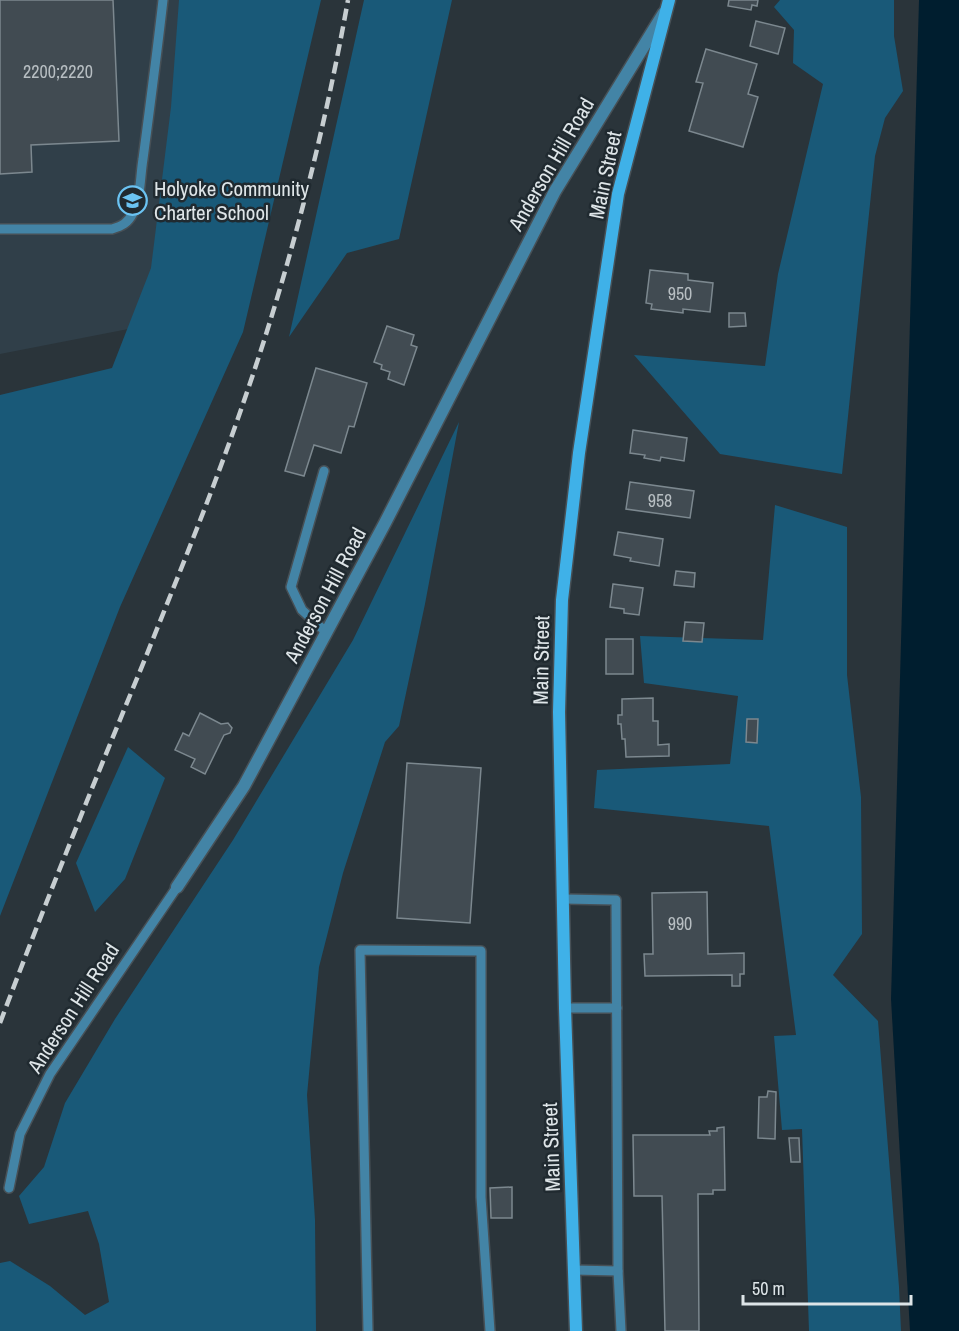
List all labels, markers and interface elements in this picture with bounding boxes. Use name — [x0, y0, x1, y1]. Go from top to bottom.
house number: 2200;2220 — [23, 59, 93, 84]
street label: Anderson Hill Road — [501, 92, 601, 237]
street label: Main Street — [582, 128, 628, 222]
place label: Holyoke Community Charter School — [154, 174, 309, 227]
school or university icon: Holyoke Community Charter School — [117, 184, 149, 216]
house number: 950 — [668, 281, 692, 306]
house number: 958 — [648, 488, 672, 513]
street label: Anderson Hill Road — [277, 522, 373, 669]
street label: Main Street — [526, 615, 556, 705]
house number: 990 — [668, 911, 692, 936]
street label: Anderson Hill Road — [20, 937, 126, 1079]
street label: Main Street — [535, 1102, 567, 1192]
scale bar — [743, 1268, 911, 1306]
text: 50 m — [752, 1276, 785, 1301]

